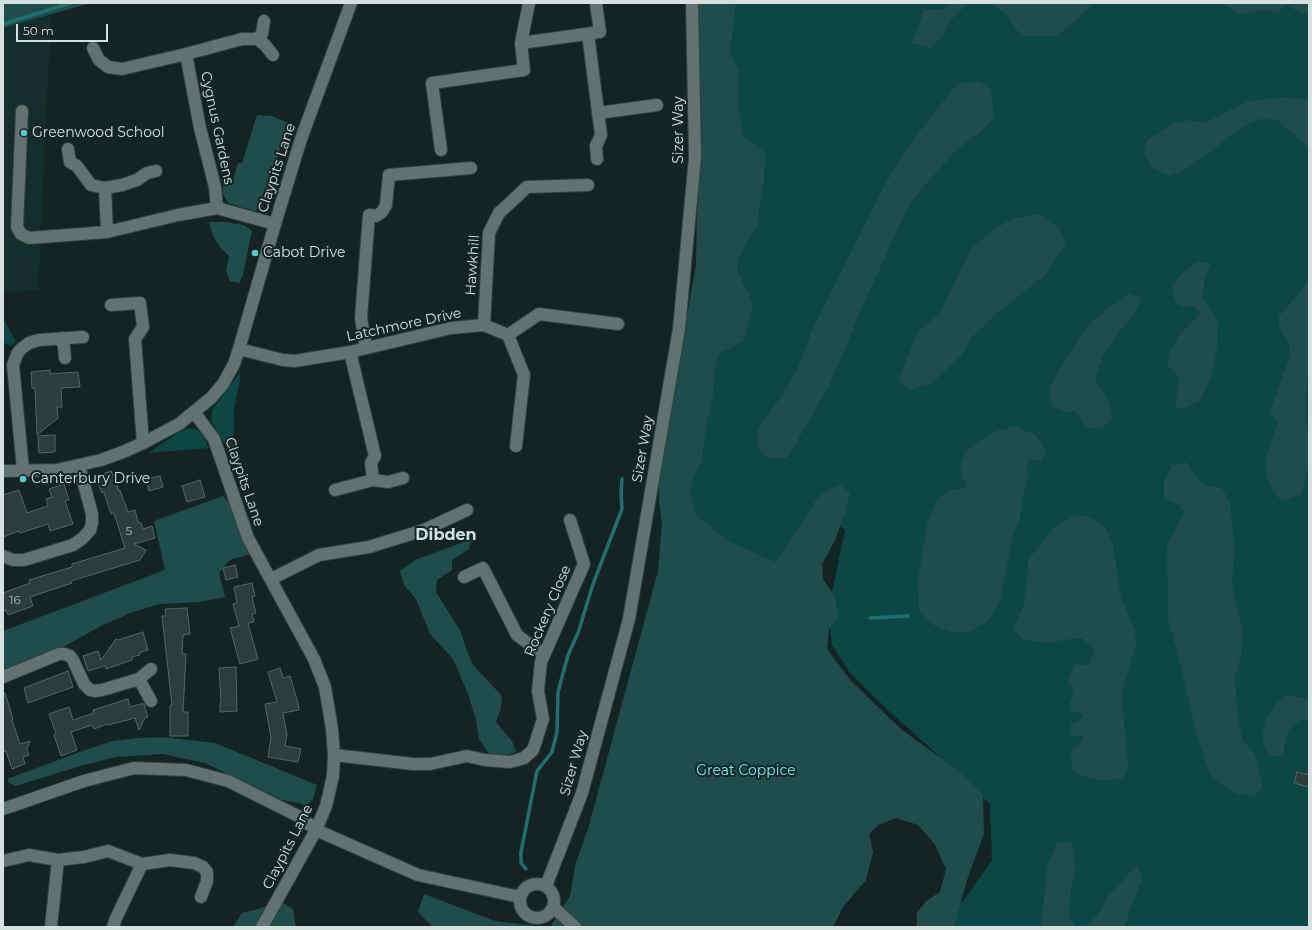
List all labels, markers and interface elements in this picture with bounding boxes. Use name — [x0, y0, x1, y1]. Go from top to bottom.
scale bar — [18, 16, 110, 42]
text: 50 m — [23, 23, 54, 38]
street label: Cygnus Gardens — [197, 70, 237, 186]
street label: Sizer Way — [671, 96, 687, 164]
street label: Claypits Lane — [255, 121, 299, 215]
place label: Greenwood School — [32, 125, 164, 141]
marker: Greenwood School — [19, 128, 29, 138]
street label: Hawkhill — [462, 234, 484, 296]
place label: Cabot Drive — [263, 245, 345, 261]
marker: Cabot Drive — [250, 248, 260, 258]
street label: Latchmore Drive — [345, 305, 463, 345]
street label: Sizer Way — [629, 414, 657, 484]
street label: Claypits Lane — [221, 435, 267, 529]
place label: Canterbury Drive — [31, 471, 150, 487]
marker: Canterbury Drive — [18, 474, 28, 484]
house number: 5 — [126, 524, 132, 538]
district label: Dibden — [415, 525, 477, 545]
street label: Rockery Close — [521, 563, 575, 659]
house number: 16 — [9, 593, 21, 607]
street label: Sizer Way — [557, 728, 591, 798]
park label: Great Coppice — [696, 763, 796, 779]
street label: Claypits Lane — [259, 802, 317, 892]

